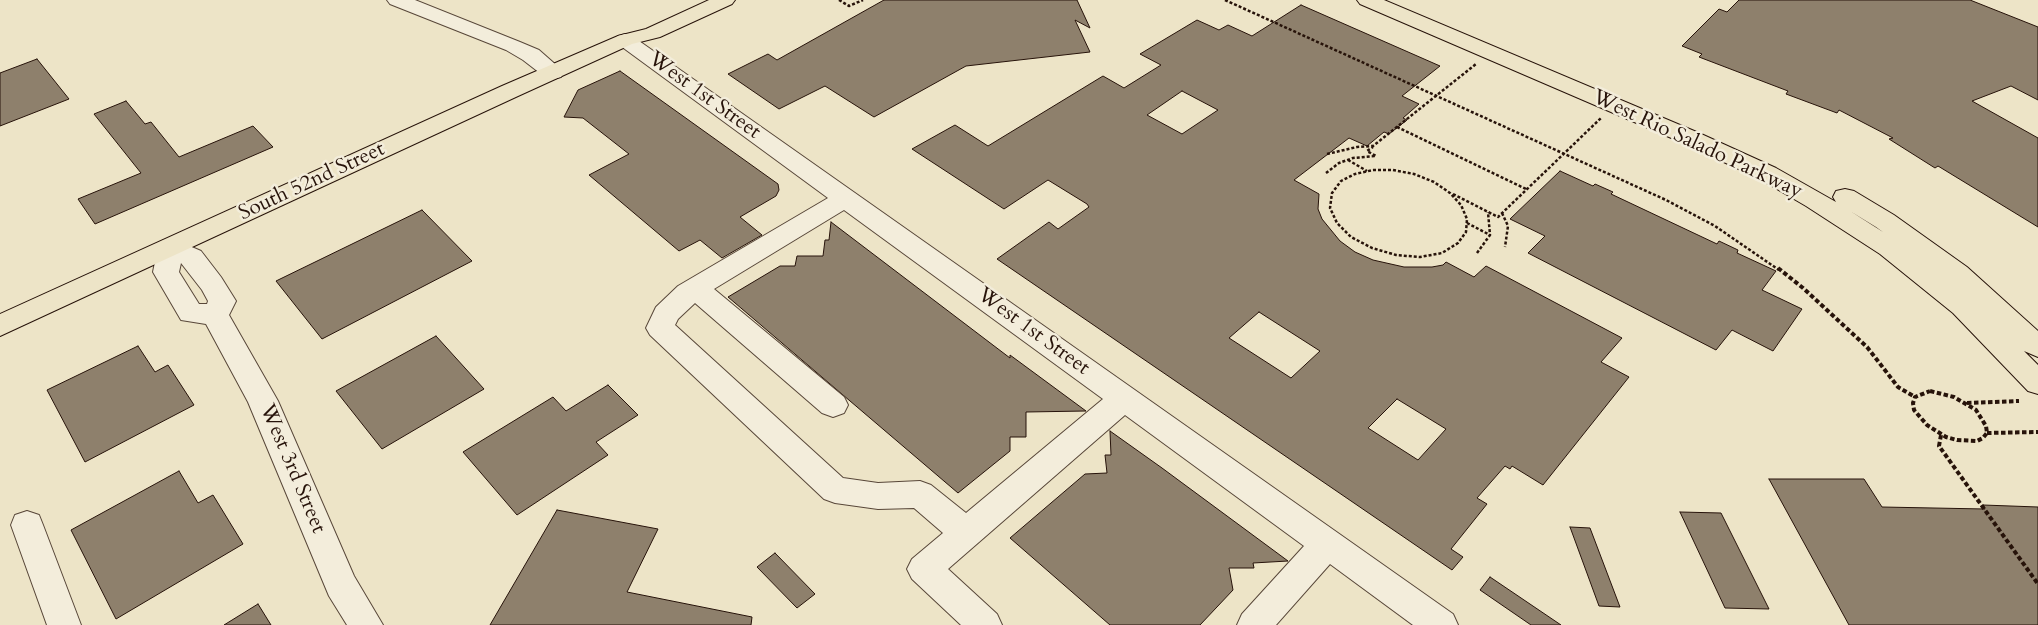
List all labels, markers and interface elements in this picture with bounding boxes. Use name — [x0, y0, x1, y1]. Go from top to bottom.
street label: West 1st Street — [643, 47, 765, 145]
street label: West Rio Salado Parkway — [1588, 85, 1806, 205]
street label: South 52nd Street — [235, 137, 389, 227]
street label: West 1st Street — [972, 283, 1094, 381]
street label: West 3rd Street — [253, 401, 331, 537]

